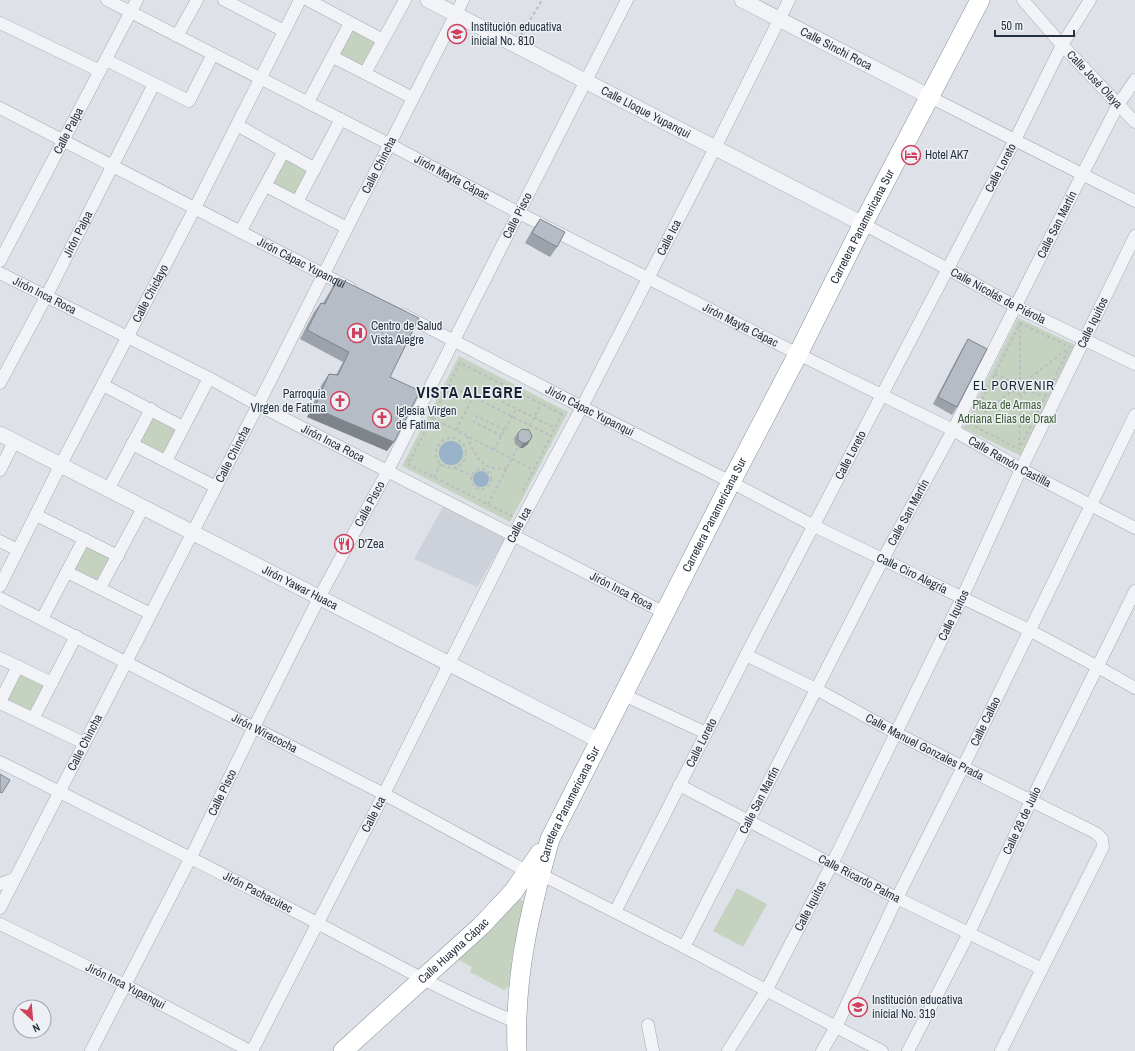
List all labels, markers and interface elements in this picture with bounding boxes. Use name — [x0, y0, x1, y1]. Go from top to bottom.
scale bar — [995, 12, 1074, 38]
text: 50 m — [1001, 18, 1023, 34]
place label: Institución educativa inicial No. 810 — [471, 19, 562, 49]
school or university icon: Institución educativa inicial No. 810 — [446, 23, 468, 45]
street label: Calle Sinchi Roca — [797, 23, 875, 74]
street label: Calle José Olaya — [1063, 47, 1126, 112]
street label: Calle Lloque Yupanqui — [598, 82, 694, 142]
street label: Calle Palpa — [50, 104, 87, 157]
street label: Calle Chincha — [358, 133, 400, 196]
street label: Calle Loreto — [981, 141, 1020, 195]
hotel icon: Hotel AK7 — [900, 144, 922, 166]
place label: Hotel AK7 — [925, 147, 969, 163]
street label: Jirón Mayta Cápac — [412, 151, 492, 204]
street label: Carretera Panamericana Sur — [826, 166, 899, 287]
street label: Calle San Martín — [1033, 188, 1081, 261]
street label: Calle Pisco — [499, 190, 536, 241]
street label: Jirón Palpa — [59, 208, 97, 260]
street label: Calle Ica — [653, 217, 685, 258]
street label: Jirón Cápac Yupanqui — [254, 234, 348, 292]
street label: Calle Chiclayo — [129, 262, 172, 325]
street label: Calle Nicolás de Piérola — [948, 264, 1049, 328]
street label: Jirón Inca Roca — [10, 273, 80, 318]
street label: Calle Iquitos — [1073, 294, 1112, 351]
street label: Jirón Mayta Cápac — [700, 299, 781, 351]
place label: Centro de Salud Vista Alegre — [371, 318, 442, 348]
hospital icon: Centro de Salud Vista Alegre — [346, 322, 368, 344]
district label: EL PORVENIR — [973, 377, 1055, 394]
district label: VISTA ALEGRE — [416, 381, 524, 403]
street label: Jirón Cápac Yupanqui — [543, 381, 637, 440]
place label: Parroquia VIrgen de Fatima — [250, 386, 327, 416]
church icon: Parroquia VIrgen de Fatima — [329, 390, 351, 412]
park label: Plaza de Armas Adriana Elías de Draxl — [957, 397, 1056, 427]
place label: Iglesia Virgen de Fatima — [396, 403, 457, 433]
church icon: Iglesia Virgen de Fatima — [371, 407, 393, 429]
street label: Jirón Inca Roca — [299, 420, 368, 466]
street label: Calle Chincha — [212, 423, 254, 485]
street label: Calle Loreto — [831, 428, 870, 482]
street label: Calle Ramón Castilla — [965, 432, 1054, 491]
street label: Carretera Panamericana Sur — [679, 454, 751, 575]
street label: Calle San Martín — [884, 476, 933, 549]
street label: Calle Pisco — [351, 478, 389, 530]
street label: Calle Ica — [503, 504, 535, 545]
restaurant icon: D'Zea — [333, 533, 355, 555]
place label: D'Zea — [358, 536, 384, 552]
street label: Calle Ciro Alegría — [874, 549, 951, 598]
street label: Jirón Yawar Huaca — [259, 561, 341, 614]
street label: Jirón Inca Roca — [587, 568, 656, 614]
street label: Calle Iquitos — [934, 587, 973, 643]
street label: Calle Callao — [966, 694, 1004, 749]
street label: Jirón Wiracocha — [229, 710, 301, 757]
street label: Calle Manuel Gonzales Prada — [863, 710, 987, 784]
street label: Calle Chincha — [64, 711, 106, 774]
street label: Calle Loreto — [682, 715, 720, 770]
street label: Carretera Panamericana Sur — [536, 743, 604, 864]
street label: Calle San Martín — [735, 764, 783, 837]
street label: Calle Pisco — [204, 767, 240, 818]
street label: Calle 28 de Julio — [999, 784, 1045, 857]
street label: Calle Ica — [358, 793, 390, 835]
street label: Calle Ricardo Palma — [815, 851, 903, 907]
street label: Jirón Pachacútec — [220, 868, 296, 917]
street label: Calle Iquitos — [791, 878, 830, 934]
street label: Calle Huayna Cápac — [415, 915, 492, 987]
street label: Jirón Inca Yupanqui — [83, 959, 168, 1013]
place label: Institución educativa inicial No. 319 — [872, 992, 963, 1022]
school or university icon: Institución educativa inicial No. 319 — [847, 996, 869, 1018]
north arrow — [12, 999, 52, 1039]
text: N — [30, 1020, 42, 1036]

